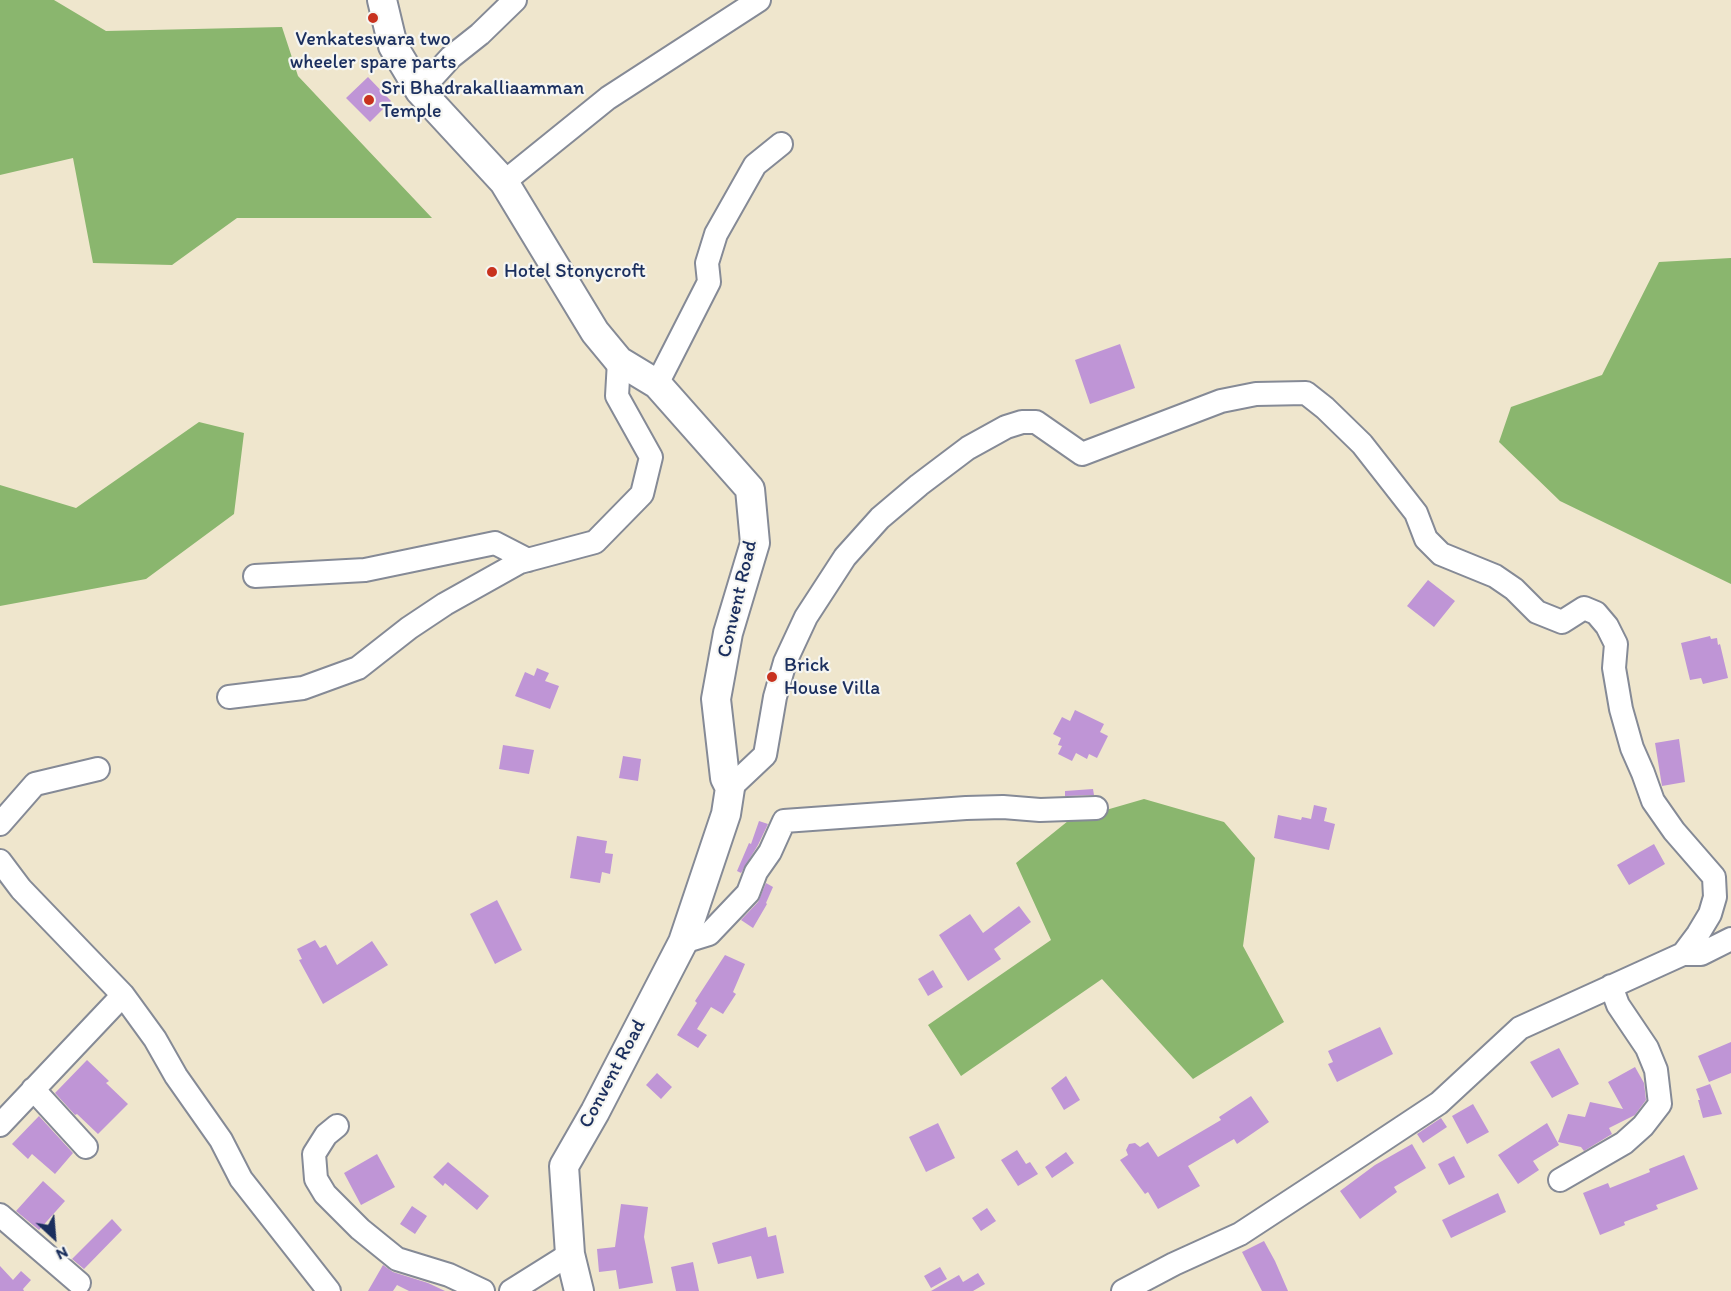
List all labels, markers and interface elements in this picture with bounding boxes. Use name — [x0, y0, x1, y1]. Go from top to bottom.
marker: Venkateswara two wheeler spare parts — [366, 11, 380, 25]
place label: Venkateswara two wheeler spare parts — [290, 28, 456, 75]
place label: Sri Bhadrakalliaamman Temple — [381, 77, 584, 124]
marker: Sri Bhadrakalliaamman Temple — [362, 93, 376, 107]
place label: Hotel Stonycroft — [504, 260, 646, 284]
marker: Hotel Stonycroft — [485, 265, 499, 279]
street label: Convent Road — [713, 538, 763, 660]
place label: Brick House Villa — [784, 654, 880, 701]
marker: Brick House Villa — [765, 670, 779, 684]
street label: Convent Road — [574, 1016, 652, 1132]
north arrow — [24, 1207, 84, 1267]
text: N — [53, 1243, 71, 1265]

